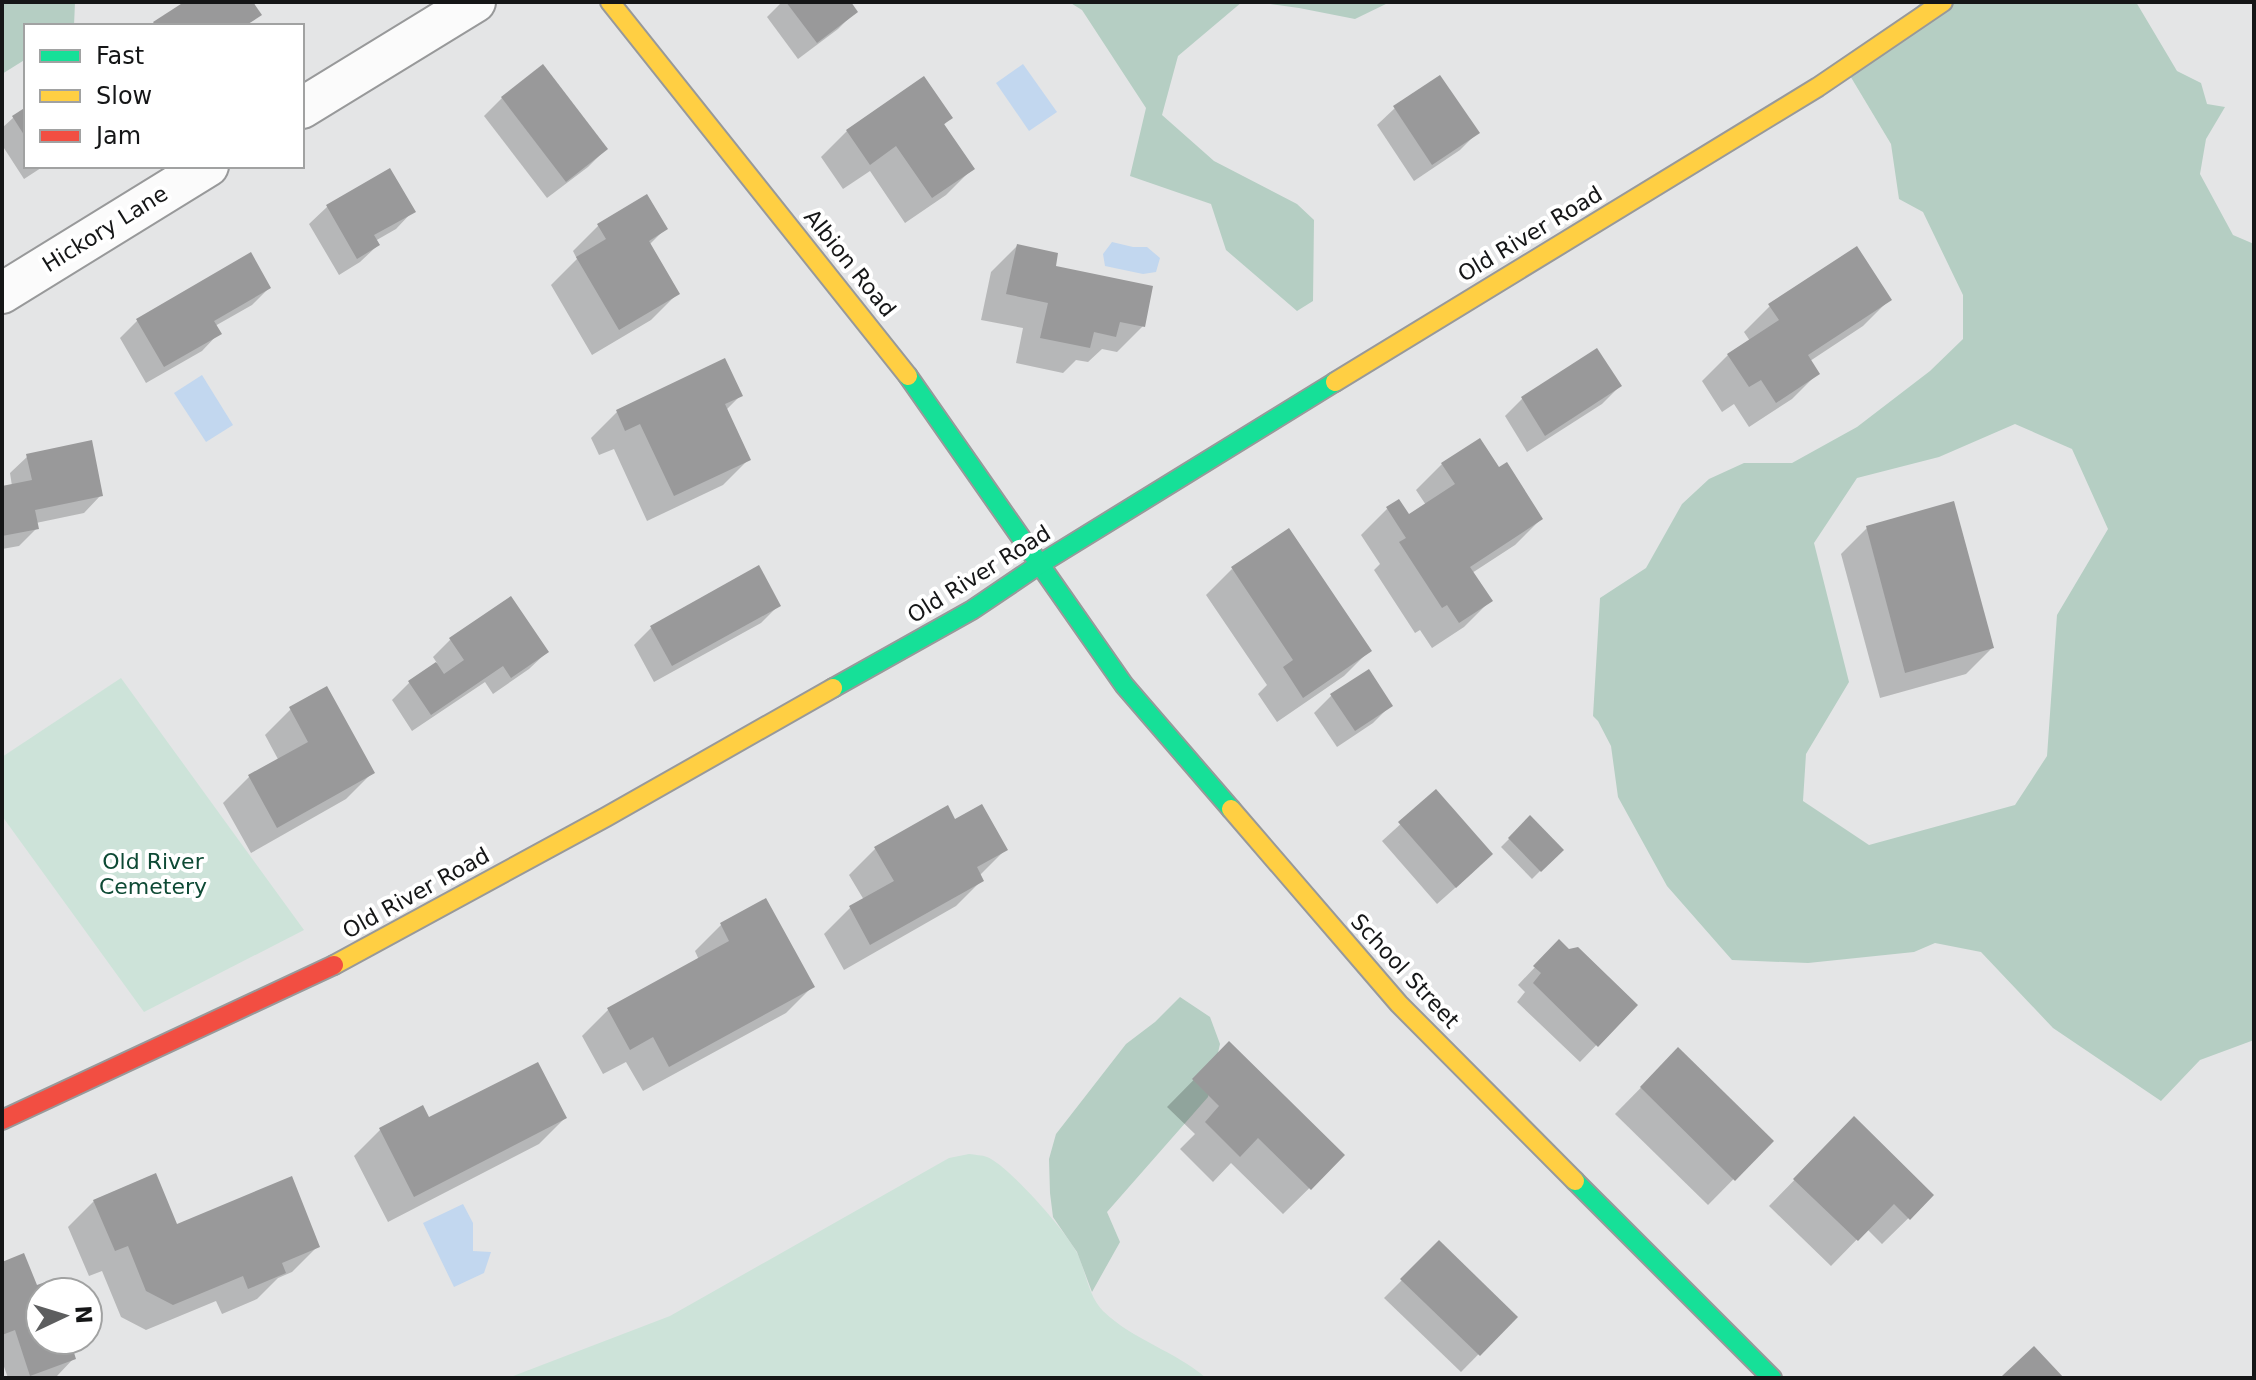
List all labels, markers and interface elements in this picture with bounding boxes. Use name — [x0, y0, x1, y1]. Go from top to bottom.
legend — [24, 24, 304, 168]
text: Fast — [96, 42, 144, 70]
text: Slow — [96, 82, 152, 110]
text: Jam — [94, 122, 141, 150]
street label: Hickory Lane — [38, 181, 172, 277]
street label: Old River Road — [1453, 181, 1607, 287]
street label: Albion Road — [799, 204, 901, 322]
street label: Old River Road — [903, 520, 1055, 628]
street label: Old River Road — [338, 842, 494, 944]
park label: Old River Cemetery — [99, 849, 207, 899]
street label: School Street — [1346, 909, 1464, 1034]
north arrow — [24, 1276, 104, 1356]
text: N — [70, 1305, 97, 1325]

